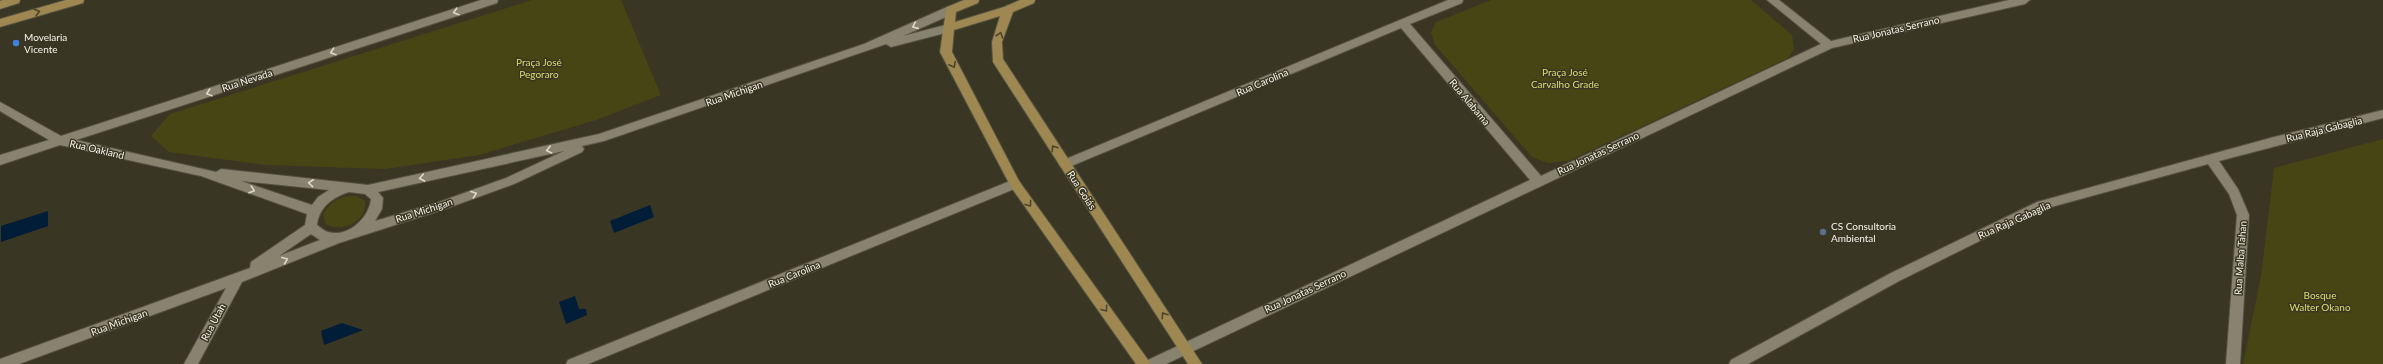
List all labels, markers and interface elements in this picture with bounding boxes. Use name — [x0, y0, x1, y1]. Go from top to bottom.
one-way arrow — [453, 7, 460, 16]
one-way arrow — [34, 8, 41, 17]
street label: Rua Jonatas Serrano — [1851, 13, 1941, 45]
one-way arrow — [912, 21, 920, 29]
place label: Movelaria Vicente — [24, 31, 67, 55]
one-way arrow — [995, 32, 1003, 39]
marker: Movelaria Vicente — [11, 38, 21, 48]
one-way arrow — [329, 48, 336, 56]
park label: Praça José Pegoraro — [516, 56, 562, 80]
one-way arrow — [949, 61, 956, 68]
street label: Rua Nevada — [220, 66, 274, 94]
street label: Rua Carolina — [1234, 66, 1290, 98]
park label: Praça José Carvalho Grade — [1531, 66, 1599, 90]
street label: Rua Alabama — [1447, 76, 1493, 128]
street label: Rua Michigan — [704, 78, 764, 108]
one-way arrow — [206, 88, 213, 96]
street label: Rua Raja Gabaglia — [2285, 114, 2363, 144]
street label: Rua Jonatas Serrano — [1555, 129, 1641, 177]
street label: Rua Oakland — [69, 137, 125, 161]
one-way arrow — [1052, 145, 1059, 152]
one-way arrow — [546, 146, 552, 154]
street label: Rua Goiás — [1065, 168, 1099, 212]
one-way arrow — [419, 174, 425, 182]
one-way arrow — [308, 179, 314, 188]
one-way arrow — [248, 185, 255, 193]
one-way arrow — [470, 190, 477, 199]
street label: Rua Michigan — [394, 195, 454, 225]
one-way arrow — [1024, 199, 1031, 206]
street label: Rua Raja Gabaglia — [1976, 199, 2052, 241]
place label: CS Consultoria Ambiental — [1831, 220, 1896, 244]
street label: Rua Malba Tahan — [2231, 221, 2249, 295]
marker: CS Consultoria Ambiental — [1818, 227, 1828, 237]
one-way arrow — [281, 256, 288, 264]
street label: Rua Carolina — [766, 258, 822, 290]
street label: Rua Jonatas Serrano — [1262, 267, 1348, 315]
park label: Bosque Walter Okano — [2289, 289, 2351, 313]
street label: Rua Utah — [198, 301, 228, 343]
one-way arrow — [1100, 305, 1107, 312]
street label: Rua Michigan — [89, 306, 149, 338]
one-way arrow — [1161, 312, 1169, 319]

